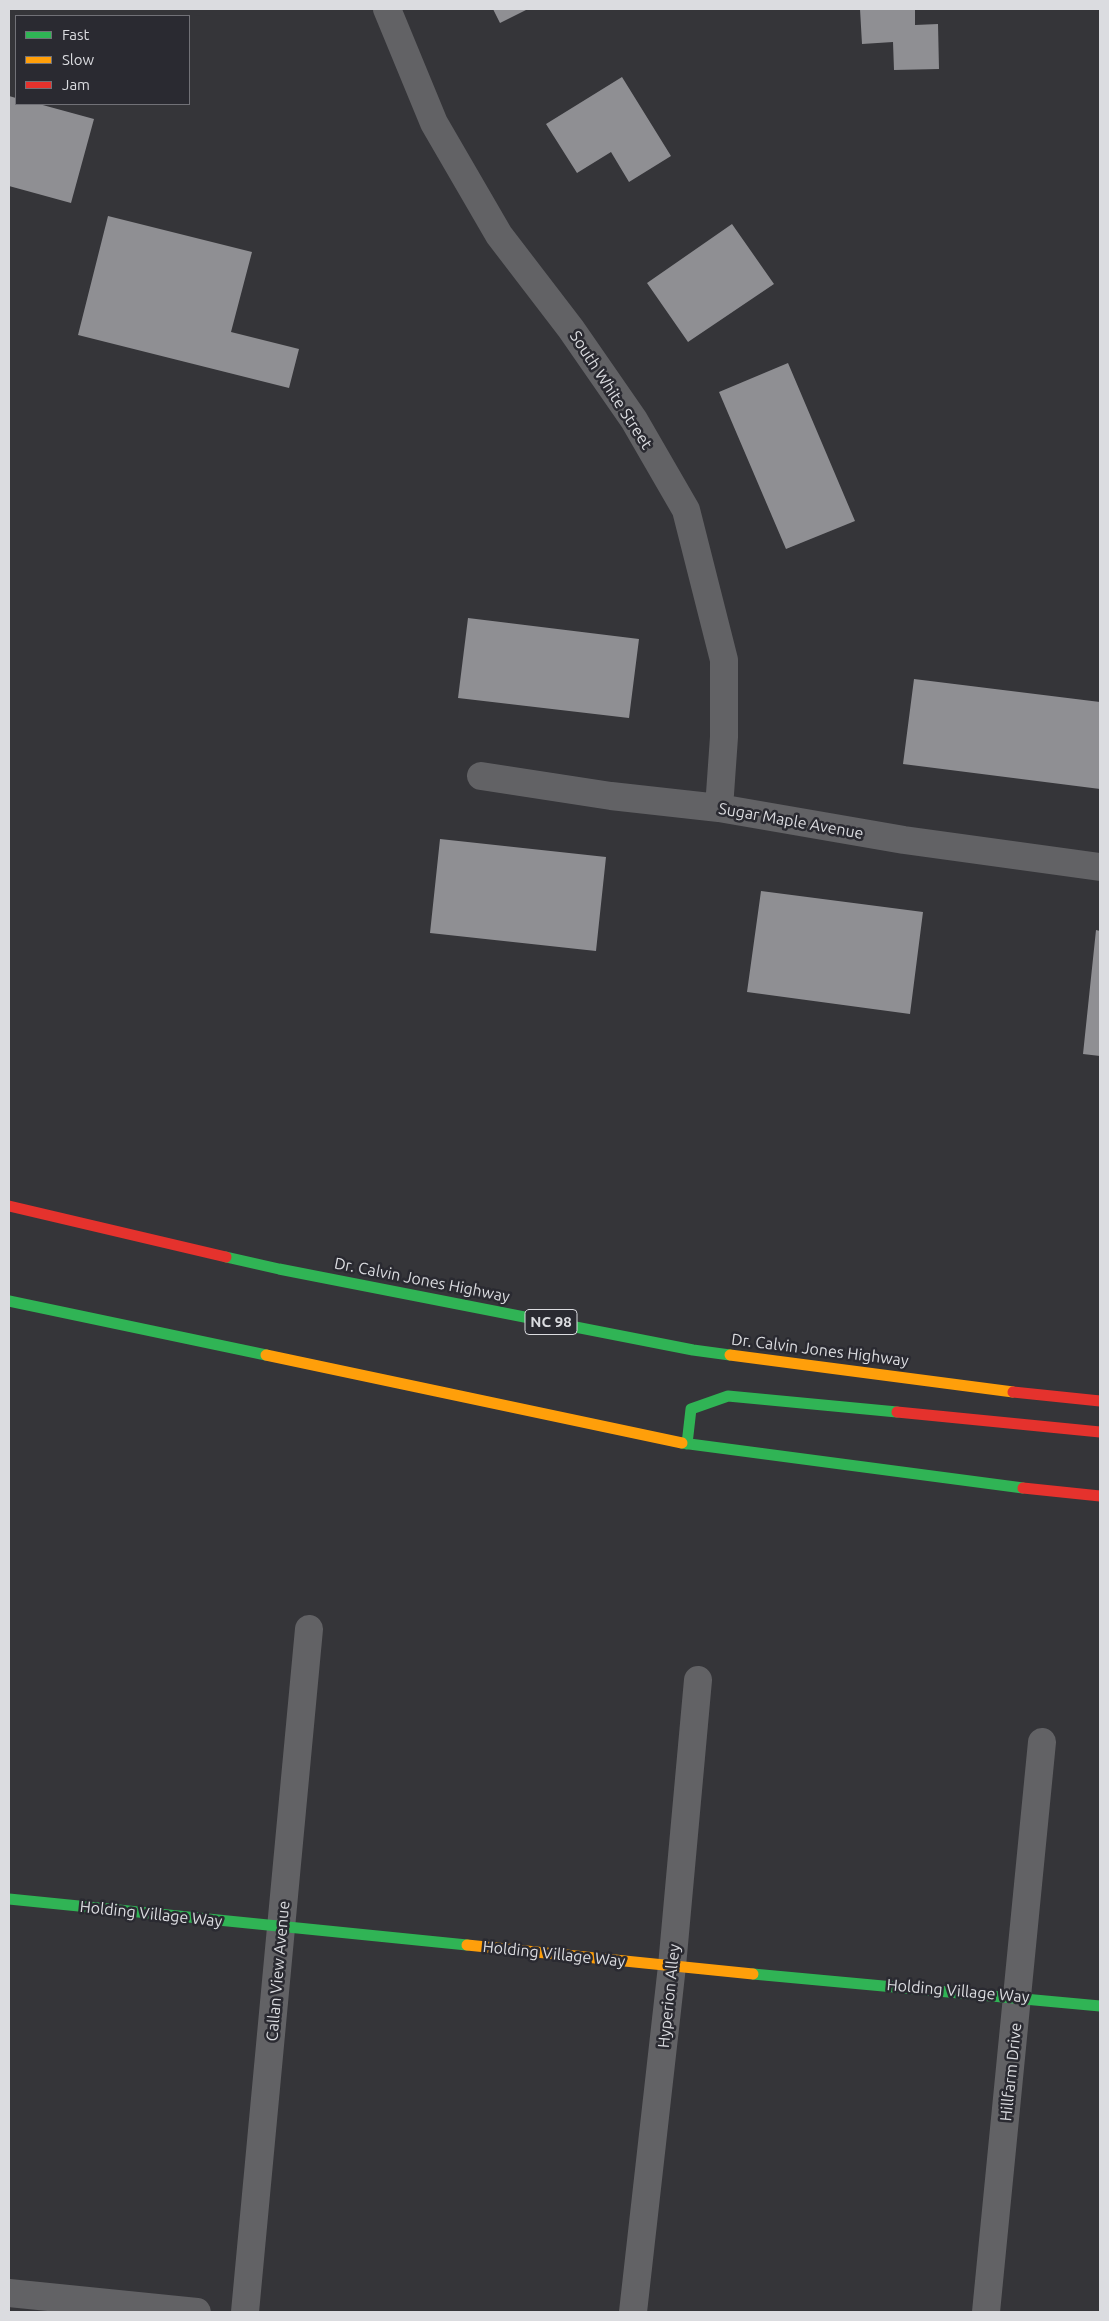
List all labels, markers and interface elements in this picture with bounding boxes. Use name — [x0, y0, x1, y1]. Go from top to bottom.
legend — [15, 15, 190, 105]
text: Fast — [62, 26, 89, 43]
text: Slow — [62, 51, 94, 68]
text: Jam — [62, 76, 90, 93]
street label: South White Street — [566, 327, 656, 453]
street label: Sugar Maple Avenue — [717, 799, 865, 843]
street label: Dr. Calvin Jones Highway — [333, 1254, 511, 1306]
road number: NC 98 — [525, 1310, 577, 1334]
street label: Dr. Calvin Jones Highway — [730, 1330, 910, 1370]
street label: Holding Village Way — [79, 1897, 223, 1931]
street label: Callan View Avenue — [262, 1900, 294, 2042]
street label: Holding Village Way — [482, 1937, 626, 1971]
street label: Hyperion Alley — [654, 1943, 684, 2049]
street label: Holding Village Way — [886, 1975, 1030, 2007]
street label: Hillfarm Drive — [996, 2022, 1026, 2122]

